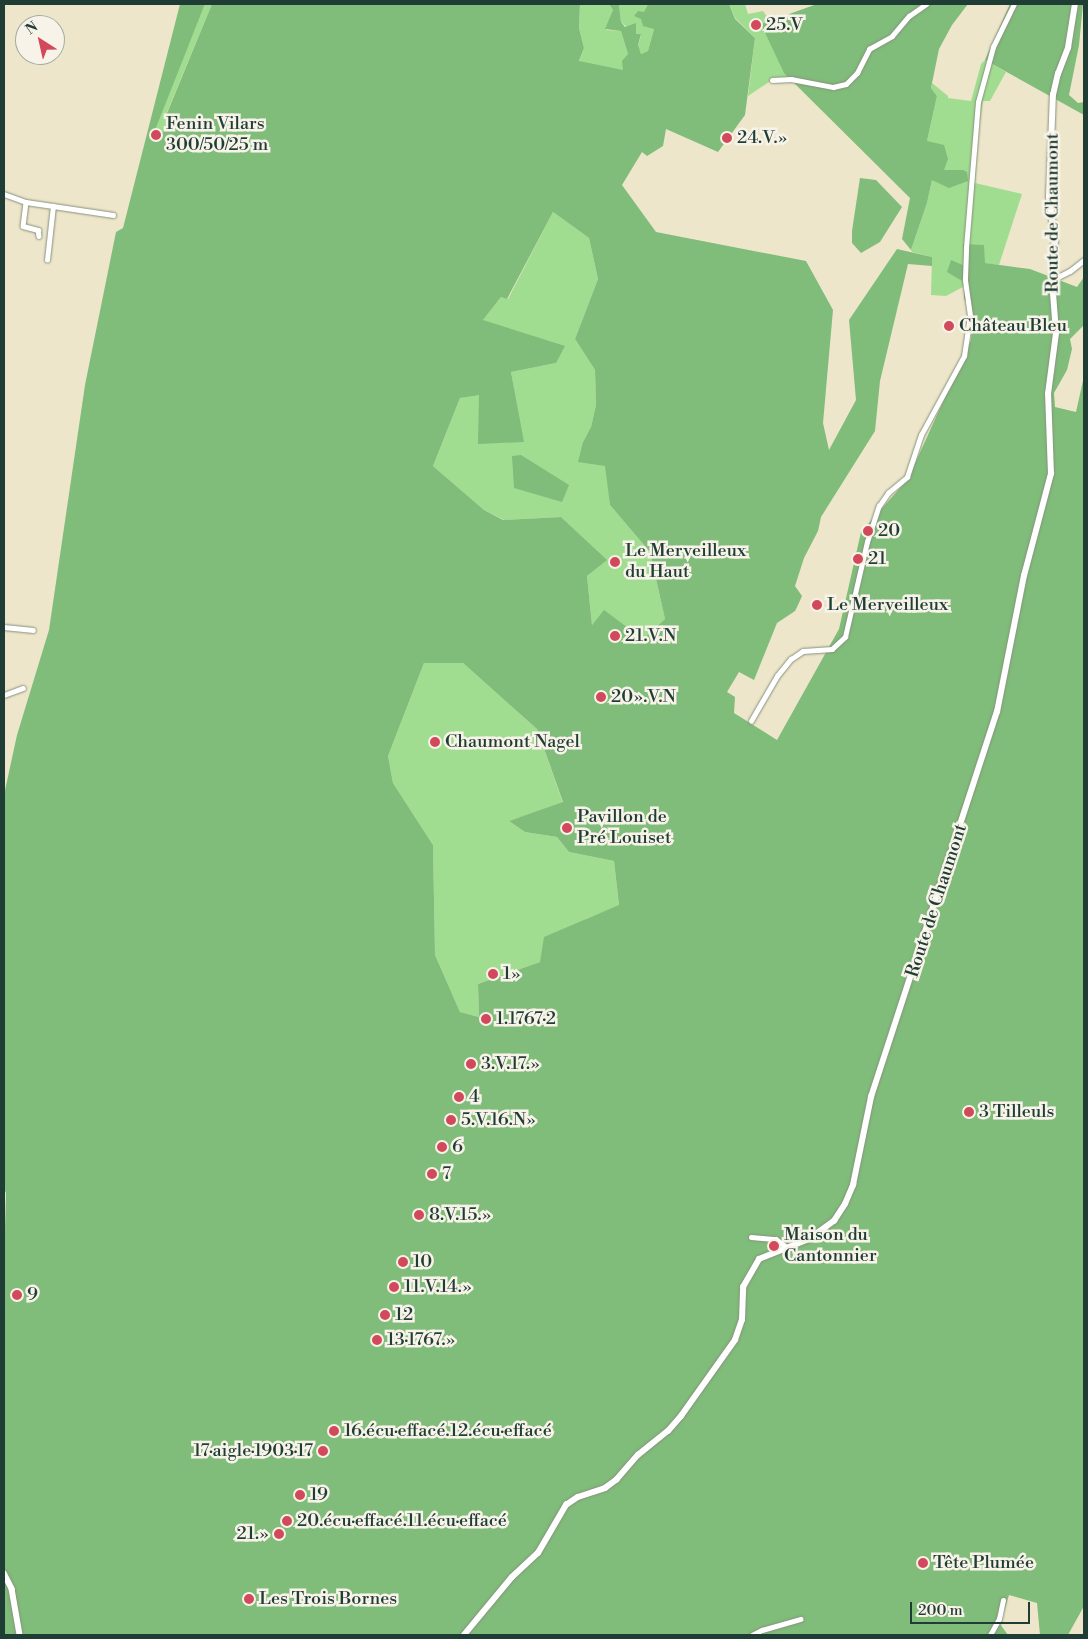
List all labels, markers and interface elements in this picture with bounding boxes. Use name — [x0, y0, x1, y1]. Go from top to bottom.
place label: 25.V — [766, 14, 803, 36]
north arrow — [15, 15, 65, 65]
text: N — [22, 18, 42, 39]
marker: 25.V — [750, 19, 762, 31]
place label: Fenin Vilars 300/50/25 m — [166, 114, 268, 156]
place label: 24.V.» — [737, 127, 788, 149]
marker: Fenin Vilars 300/50/25 m — [150, 129, 162, 141]
marker: 24.V.» — [721, 132, 733, 144]
street label: Route de Chaumont — [1042, 133, 1064, 293]
place label: Château Bleu — [959, 315, 1067, 337]
marker: Château Bleu — [943, 320, 955, 332]
place label: 20 — [878, 520, 900, 542]
marker: 20 — [862, 525, 874, 537]
place label: Le Merveilleux du Haut — [625, 541, 746, 584]
place label: 21 — [868, 548, 886, 570]
marker: 21 — [852, 553, 864, 565]
marker: Le Merveilleux du Haut — [609, 556, 621, 568]
place label: Le Merveilleux — [827, 594, 948, 616]
marker: Le Merveilleux — [811, 599, 823, 611]
place label: 21.V.N — [625, 625, 676, 647]
marker: 21.V.N — [609, 630, 621, 642]
place label: 20».V.N — [611, 686, 676, 708]
marker: 20».V.N — [595, 691, 607, 703]
place label: Chaumont Nagel — [445, 731, 580, 753]
marker: Chaumont Nagel — [429, 736, 441, 748]
place label: Pavillon de Pré Louiset — [577, 807, 671, 850]
marker: Pavillon de Pré Louiset — [561, 822, 573, 834]
street label: Route de Chaumont — [902, 822, 972, 980]
place label: 1» — [503, 963, 521, 985]
marker: 1» — [487, 968, 499, 980]
place label: 1.1767·2 — [496, 1008, 556, 1030]
marker: 1.1767·2 — [480, 1013, 492, 1025]
place label: 3.V.17.» — [481, 1053, 540, 1075]
marker: 3.V.17.» — [465, 1058, 477, 1070]
place label: 4 — [469, 1086, 480, 1108]
marker: 4 — [453, 1091, 465, 1103]
place label: 3 Tilleuls — [979, 1101, 1054, 1123]
marker: 3 Tilleuls — [963, 1106, 975, 1118]
place label: 5.V.16.N» — [461, 1109, 536, 1131]
marker: 5.V.16.N» — [445, 1114, 457, 1126]
place label: 6 — [452, 1136, 463, 1158]
marker: 6 — [436, 1141, 448, 1153]
place label: 7 — [442, 1163, 451, 1185]
marker: 7 — [426, 1168, 438, 1180]
place label: 8.V.15.» — [429, 1204, 491, 1226]
marker: 8.V.15.» — [413, 1209, 425, 1221]
place label: Maison du Cantonnier — [784, 1225, 877, 1268]
marker: Maison du Cantonnier — [768, 1240, 780, 1252]
place label: 10 — [413, 1251, 432, 1273]
marker: 10 — [397, 1256, 409, 1268]
place label: 11.V.14.» — [404, 1276, 472, 1298]
marker: 11.V.14.» — [388, 1281, 400, 1293]
place label: 9 — [27, 1284, 38, 1306]
marker: 9 — [11, 1289, 23, 1301]
place label: 12 — [395, 1304, 413, 1326]
marker: 12 — [379, 1309, 391, 1321]
place label: 13·1767.» — [387, 1329, 456, 1351]
marker: 13·1767.» — [371, 1334, 383, 1346]
place label: 16.écu·effacé.12.écu·effacé — [344, 1420, 552, 1442]
marker: 16.écu·effacé.12.écu·effacé — [328, 1425, 340, 1437]
place label: 17·aigle·1903·17 — [194, 1440, 313, 1462]
marker: 17·aigle·1903·17 — [317, 1445, 329, 1457]
place label: 19 — [310, 1484, 328, 1506]
marker: 19 — [294, 1489, 306, 1501]
place label: 20.écu·effacé.11.écu·effacé — [297, 1510, 507, 1532]
marker: 20.écu·effacé.11.écu·effacé — [281, 1515, 293, 1527]
place label: 21.» — [236, 1523, 269, 1545]
marker: 21.» — [273, 1528, 285, 1540]
place label: Tête Plumée — [933, 1552, 1034, 1574]
marker: Tête Plumée — [917, 1557, 929, 1569]
place label: Les Trois Bornes — [259, 1588, 397, 1610]
scale bar — [913, 1592, 1033, 1624]
marker: Les Trois Bornes — [243, 1593, 255, 1605]
text: 200 m — [918, 1601, 963, 1620]

